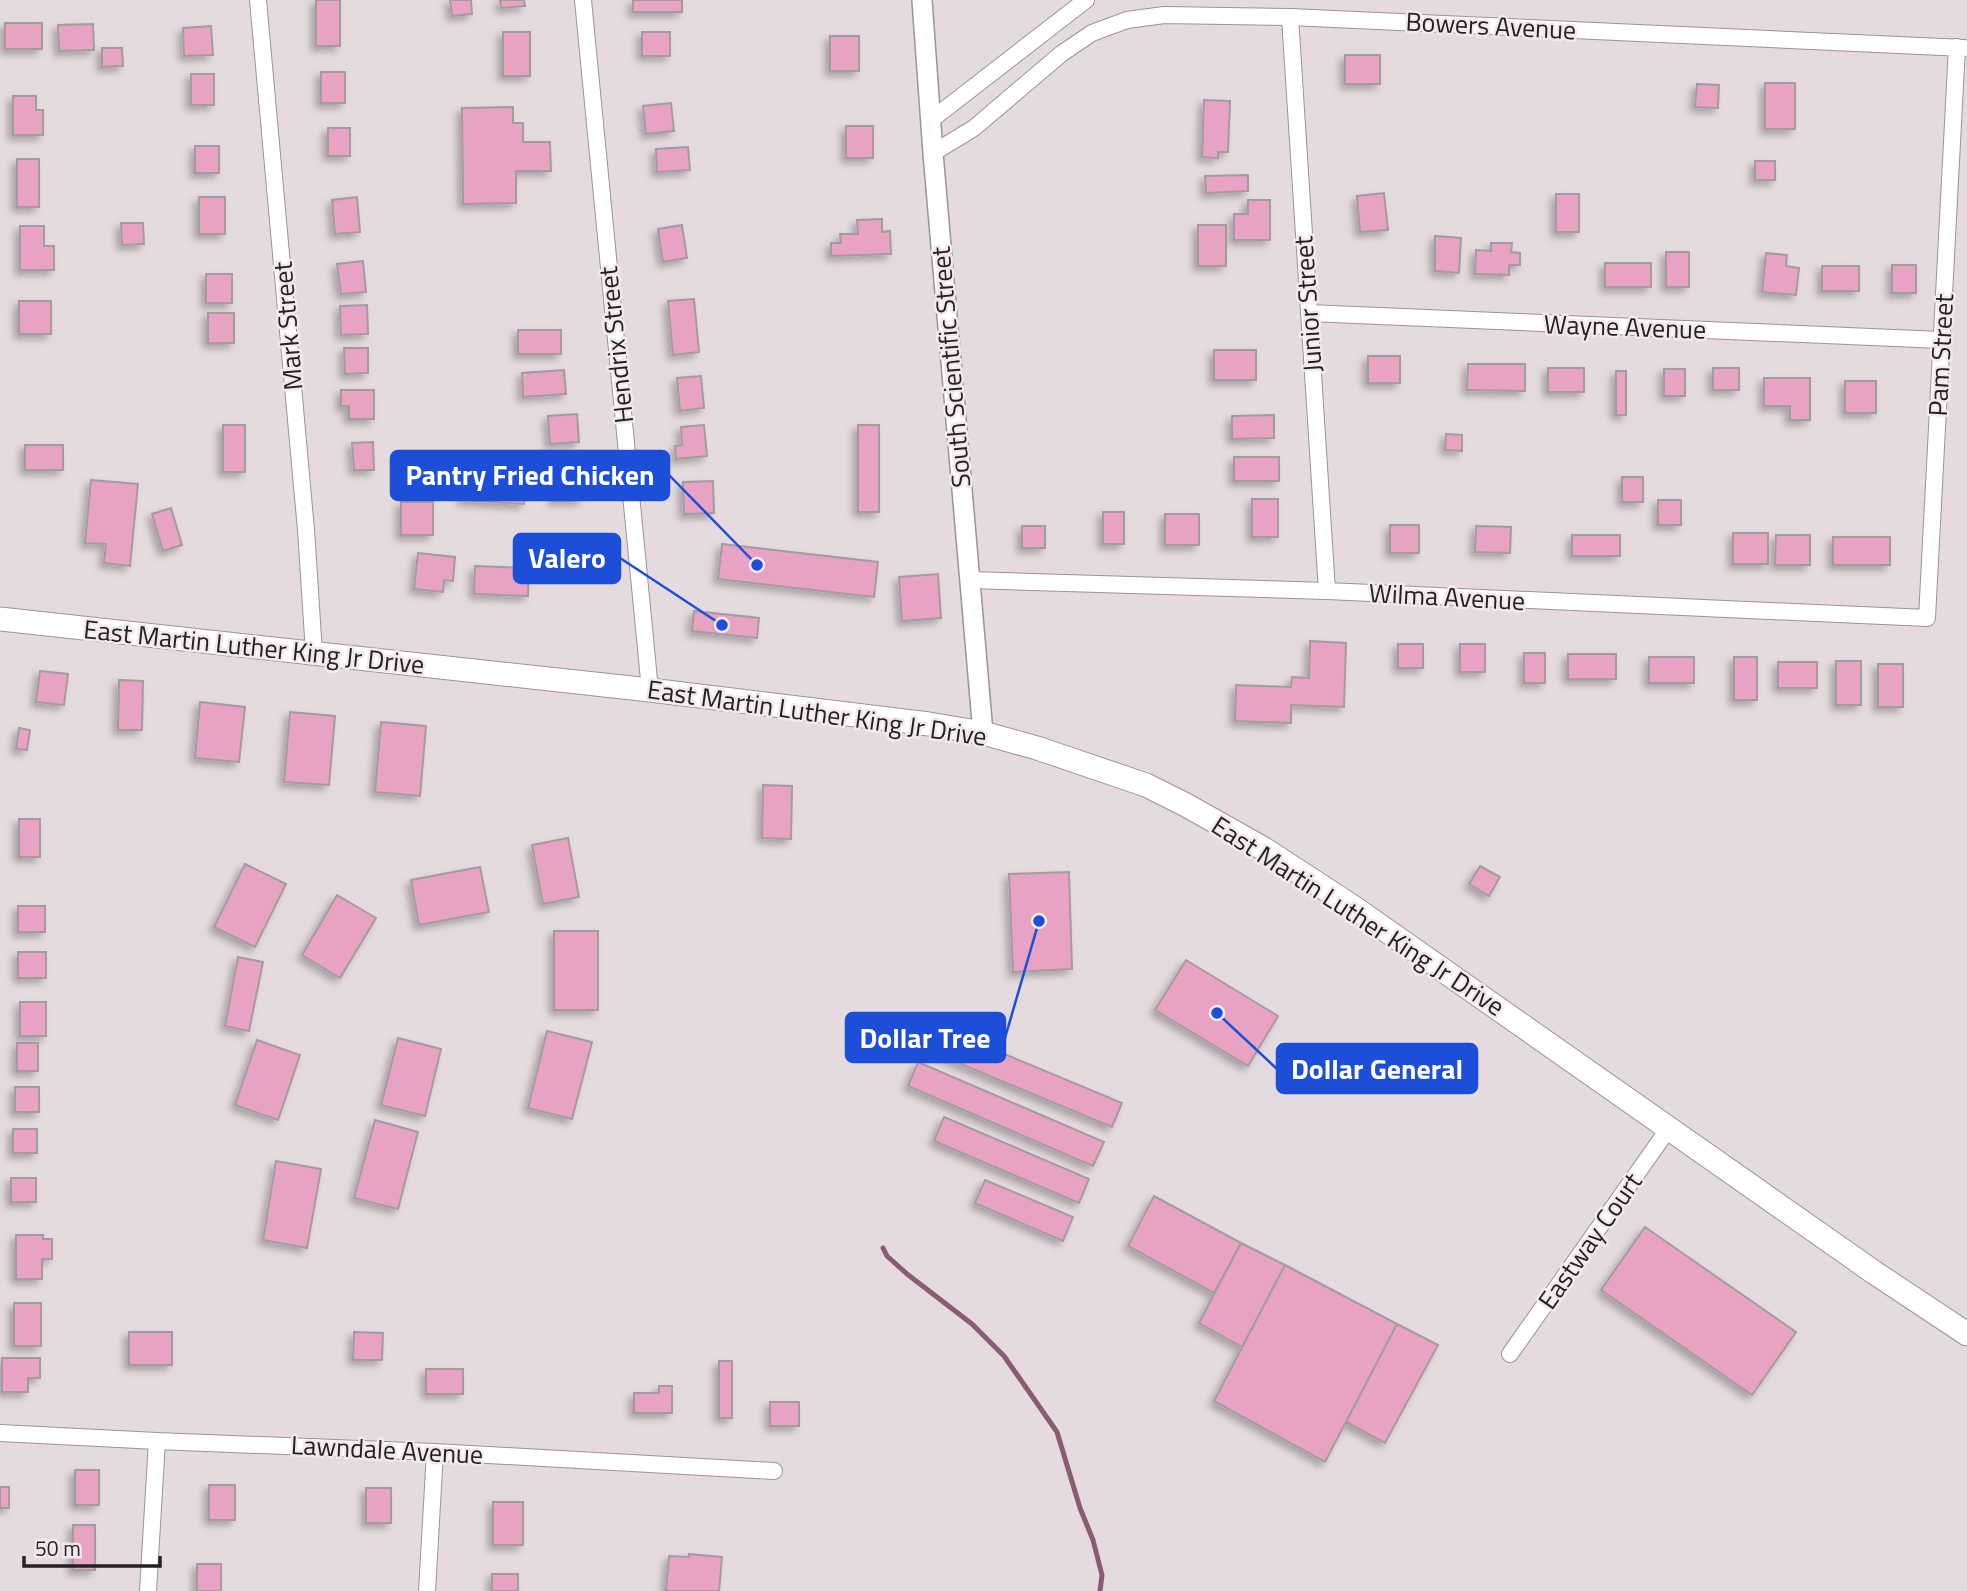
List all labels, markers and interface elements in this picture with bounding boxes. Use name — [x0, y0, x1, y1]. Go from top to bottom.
street label: Bowers Avenue — [1405, 2, 1577, 49]
street label: Junior Street — [1283, 235, 1332, 373]
street label: South Scientific Street — [921, 245, 980, 489]
street label: Mark Street — [262, 260, 313, 392]
street label: Hendrix Street — [588, 265, 643, 425]
street label: Pam Street — [1918, 293, 1963, 417]
street label: Wayne Avenue — [1543, 304, 1707, 349]
callout: Pantry Fried Chicken — [391, 451, 669, 500]
text: Pantry Fried Chicken — [405, 453, 655, 496]
callout: Valero — [514, 534, 620, 583]
text: Valero — [528, 536, 606, 579]
street label: Wilma Avenue — [1368, 573, 1526, 620]
street label: East Martin Luther King Jr Drive — [82, 609, 426, 684]
street label: East Martin Luther King Jr Drive — [645, 669, 989, 756]
street label: East Martin Luther King Jr Drive — [1204, 806, 1512, 1025]
callout: Dollar Tree — [846, 1013, 1005, 1062]
text: Dollar Tree — [859, 1016, 991, 1059]
callout: Dollar General — [1277, 1044, 1477, 1093]
text: Dollar General — [1291, 1047, 1463, 1090]
street label: Eastway Court — [1528, 1164, 1651, 1317]
street label: Lawndale Avenue — [290, 1425, 484, 1474]
scale bar — [24, 1524, 161, 1568]
text: 50 m — [35, 1532, 81, 1564]

